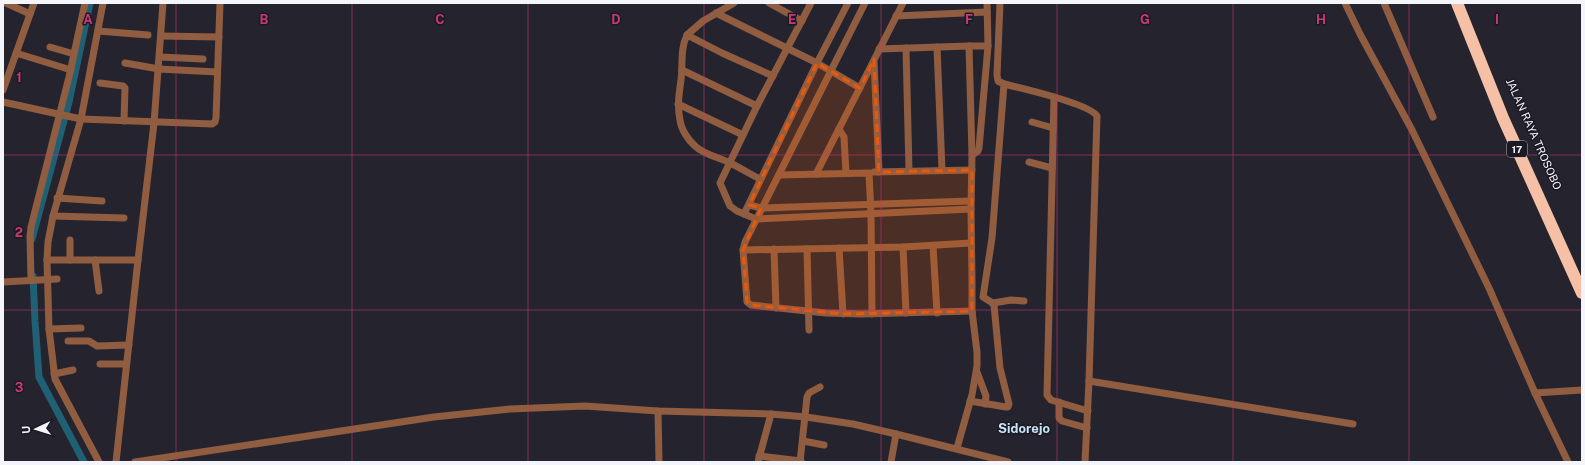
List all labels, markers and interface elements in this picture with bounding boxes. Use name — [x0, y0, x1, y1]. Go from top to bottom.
text: A — [83, 12, 93, 27]
text: B — [260, 12, 269, 27]
text: C — [435, 12, 445, 27]
text: D — [611, 12, 621, 27]
text: E — [788, 12, 796, 27]
text: F — [965, 12, 973, 27]
text: G — [1140, 12, 1150, 27]
text: H — [1316, 12, 1326, 27]
text: I — [1495, 12, 1499, 27]
text: 1 — [16, 70, 22, 85]
street label: JALAN RAYA TROSOBO — [1504, 77, 1564, 191]
road number: 17 — [1507, 141, 1527, 157]
text: 2 — [15, 225, 23, 240]
text: 3 — [15, 380, 24, 395]
north arrow — [16, 409, 56, 449]
district label: Sidorejo — [998, 421, 1050, 436]
text: U — [20, 425, 32, 434]

